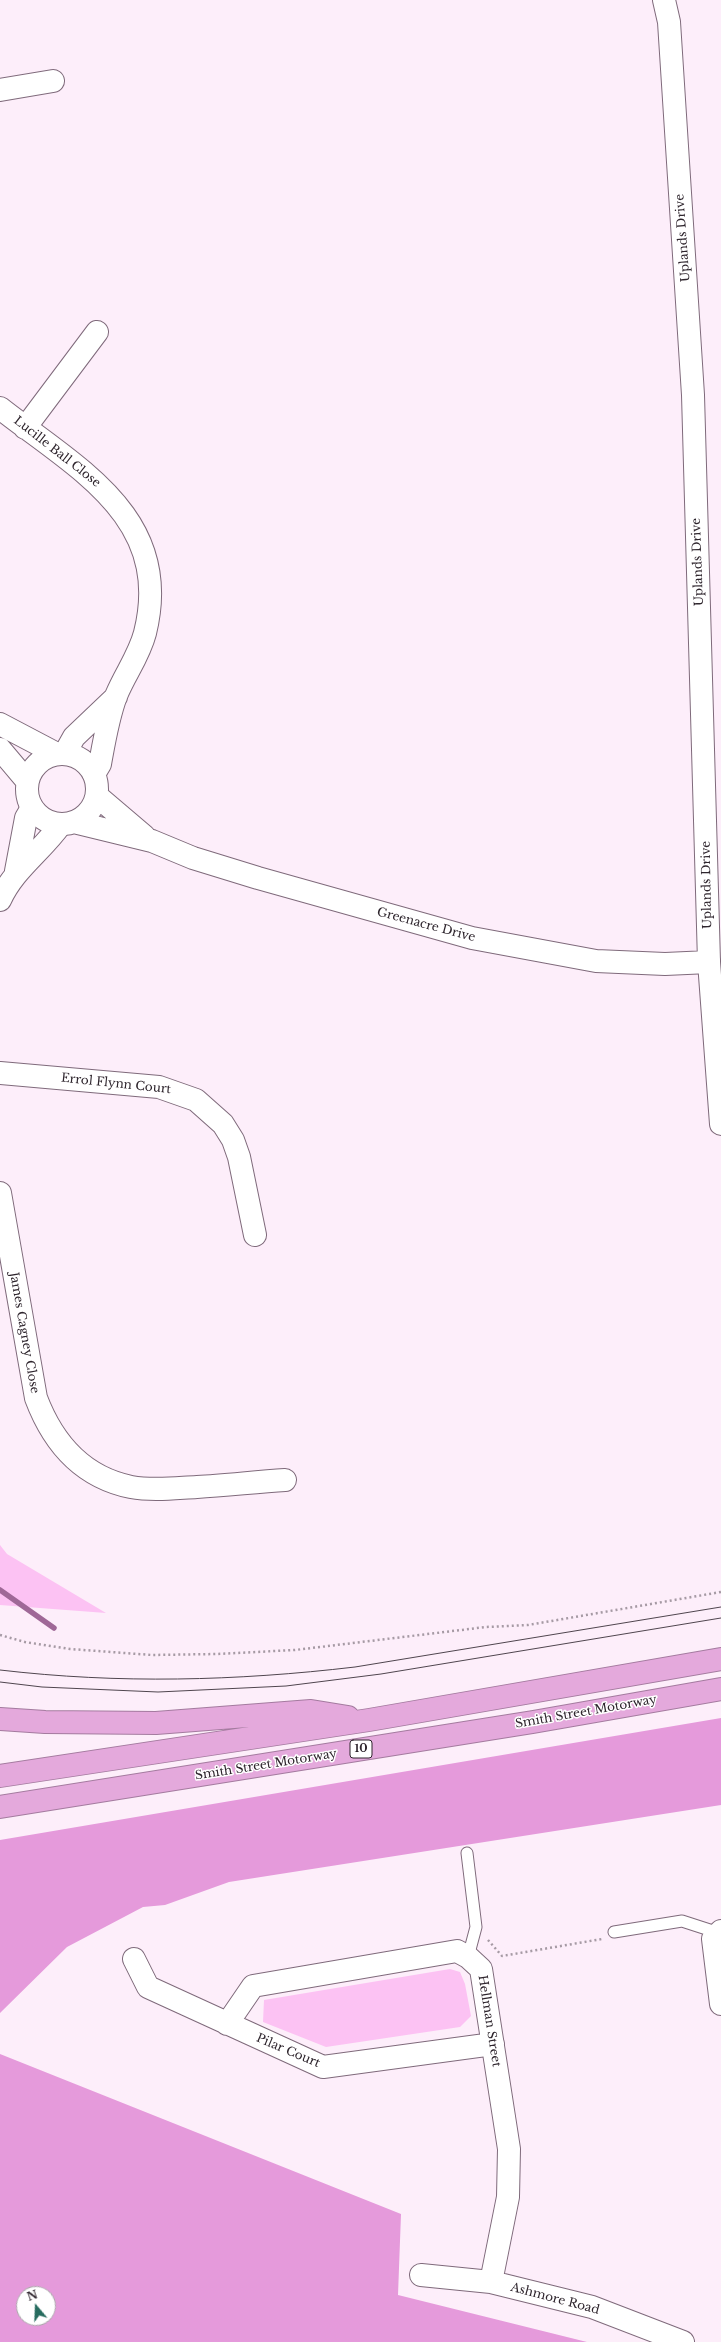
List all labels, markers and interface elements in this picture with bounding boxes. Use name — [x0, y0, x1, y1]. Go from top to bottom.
street label: Uplands Drive — [673, 193, 693, 283]
street label: Lucille Ball Close — [11, 414, 103, 490]
street label: Uplands Drive — [689, 518, 707, 606]
street label: Uplands Drive — [699, 841, 715, 929]
street label: Greenacre Drive — [375, 905, 477, 945]
street label: Errol Flynn Court — [60, 1071, 172, 1097]
street label: James Cagney Close — [6, 1271, 42, 1395]
street label: Smith Street Motorway — [514, 1692, 658, 1732]
road number: 10 — [350, 1740, 372, 1758]
street label: Smith Street Motorway — [194, 1747, 338, 1783]
street label: Hellman Street — [475, 1974, 503, 2068]
street label: Pilar Court — [254, 2031, 322, 2071]
street label: Ashmore Road — [509, 2280, 601, 2318]
north arrow — [16, 2286, 56, 2326]
text: N — [25, 2287, 40, 2304]

